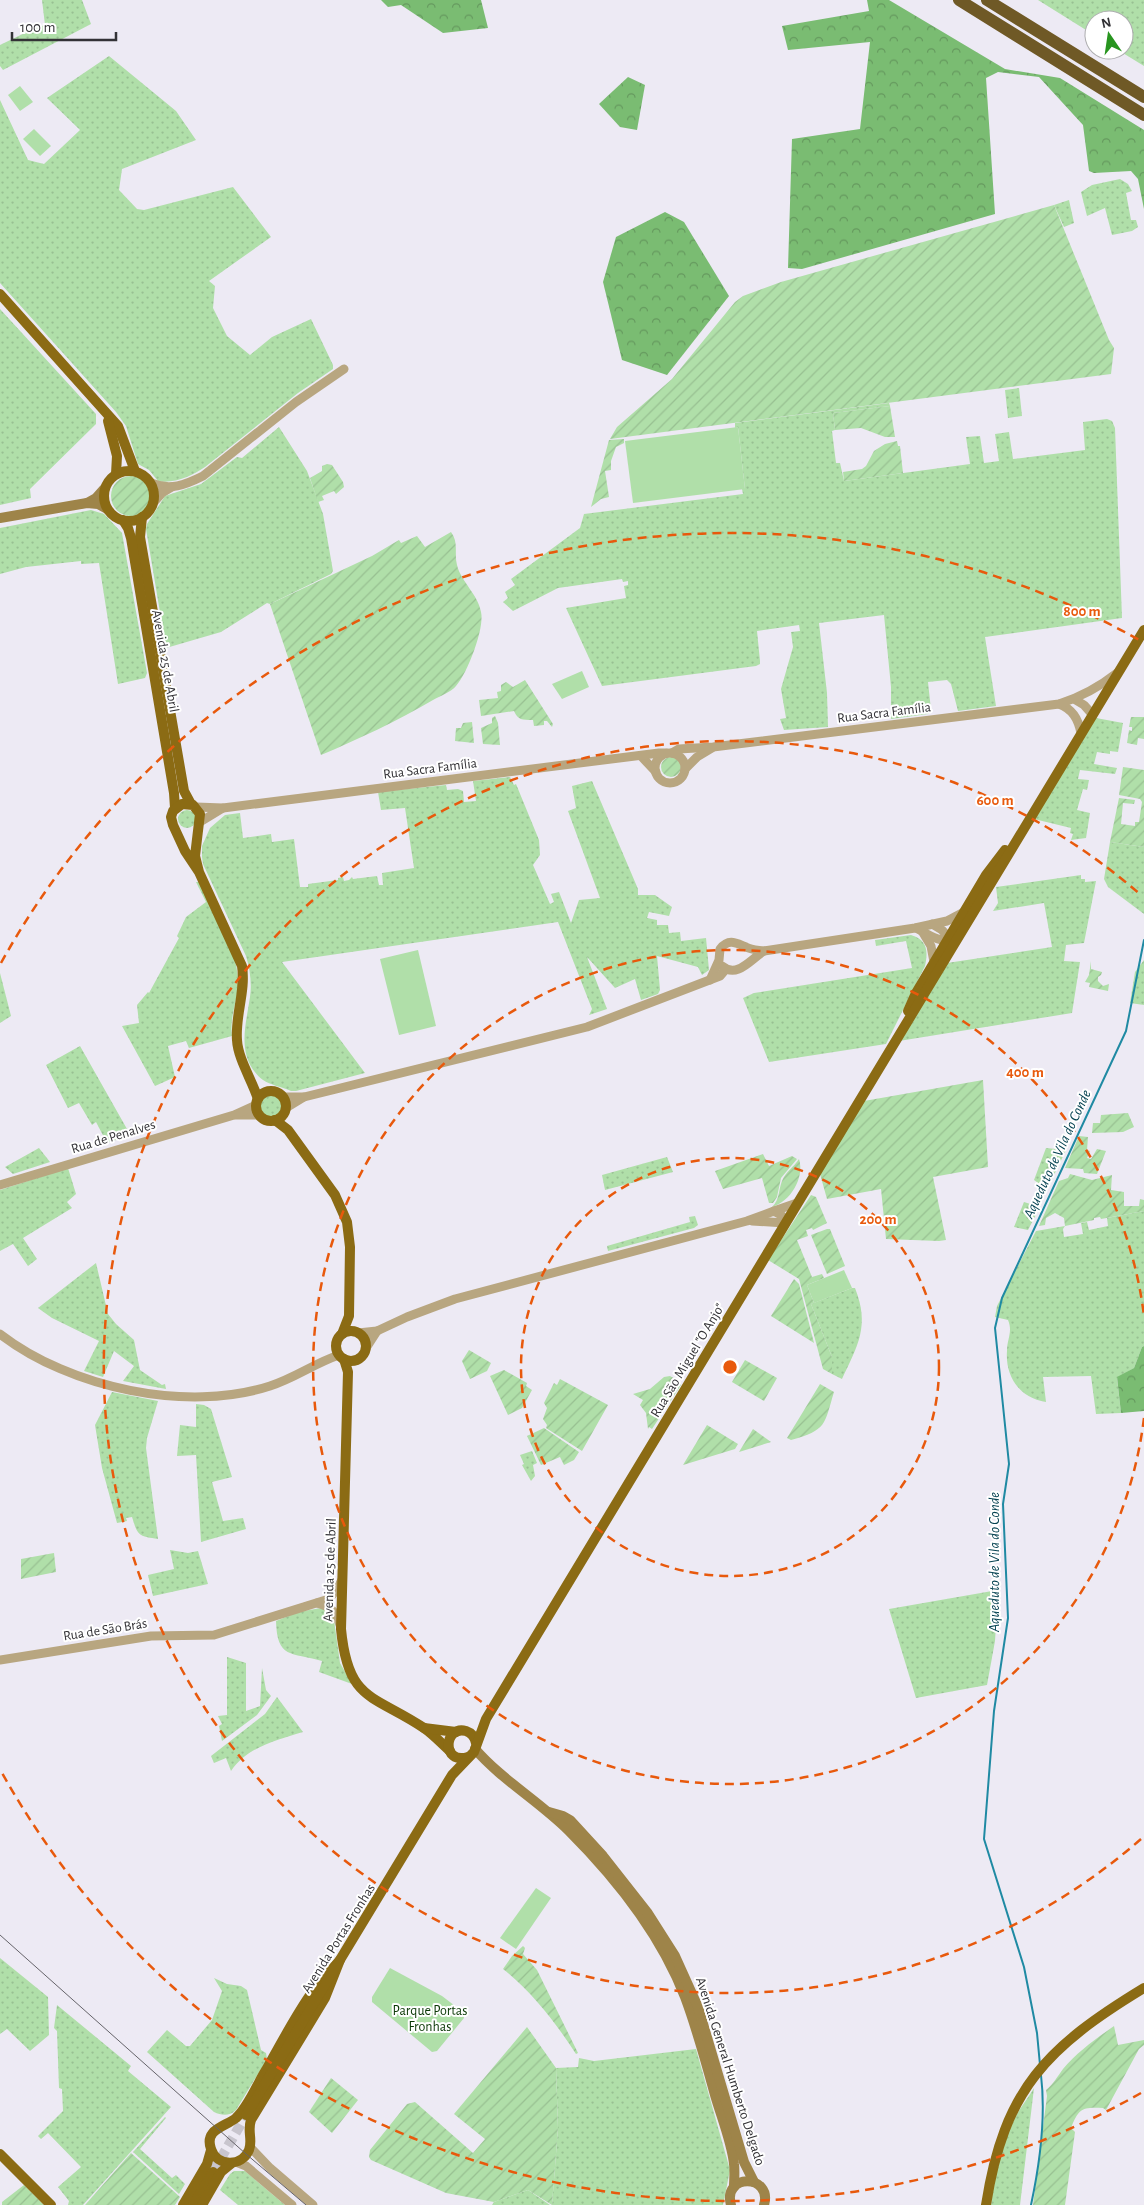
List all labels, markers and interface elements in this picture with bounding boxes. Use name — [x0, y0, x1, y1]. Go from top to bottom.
scale bar — [12, 10, 116, 42]
north arrow — [1084, 10, 1134, 60]
text: N — [1100, 15, 1113, 31]
text: 100 m — [20, 20, 55, 35]
text: 800 m — [1063, 604, 1101, 619]
street label: Avenida 25 de Abril — [149, 609, 181, 713]
street label: Rua Sacra Família — [836, 700, 932, 726]
street label: Rua Sacra Família — [382, 756, 478, 782]
text: 600 m — [976, 793, 1014, 808]
text: 400 m — [1006, 1065, 1044, 1080]
water label: Aqueduto de Vila do Conde — [1021, 1087, 1094, 1222]
street label: Rua de Penalves — [70, 1118, 157, 1156]
text: 200 m — [859, 1212, 897, 1227]
street label: Rua São Miguel "O Anjo" — [648, 1301, 727, 1420]
centre of rings — [721, 1358, 739, 1376]
water label: Aqueduto de Vila do Conde — [987, 1492, 1002, 1633]
street label: Avenida 25 de Abril — [321, 1518, 339, 1622]
street label: Rua de São Brás — [62, 1616, 148, 1644]
street label: Avenida Portas Fronhas — [300, 1881, 378, 1996]
street label: Avenida General Humberto Delgado — [693, 1975, 767, 2167]
park label: Parque Portas Fronhas — [393, 2004, 467, 2034]

